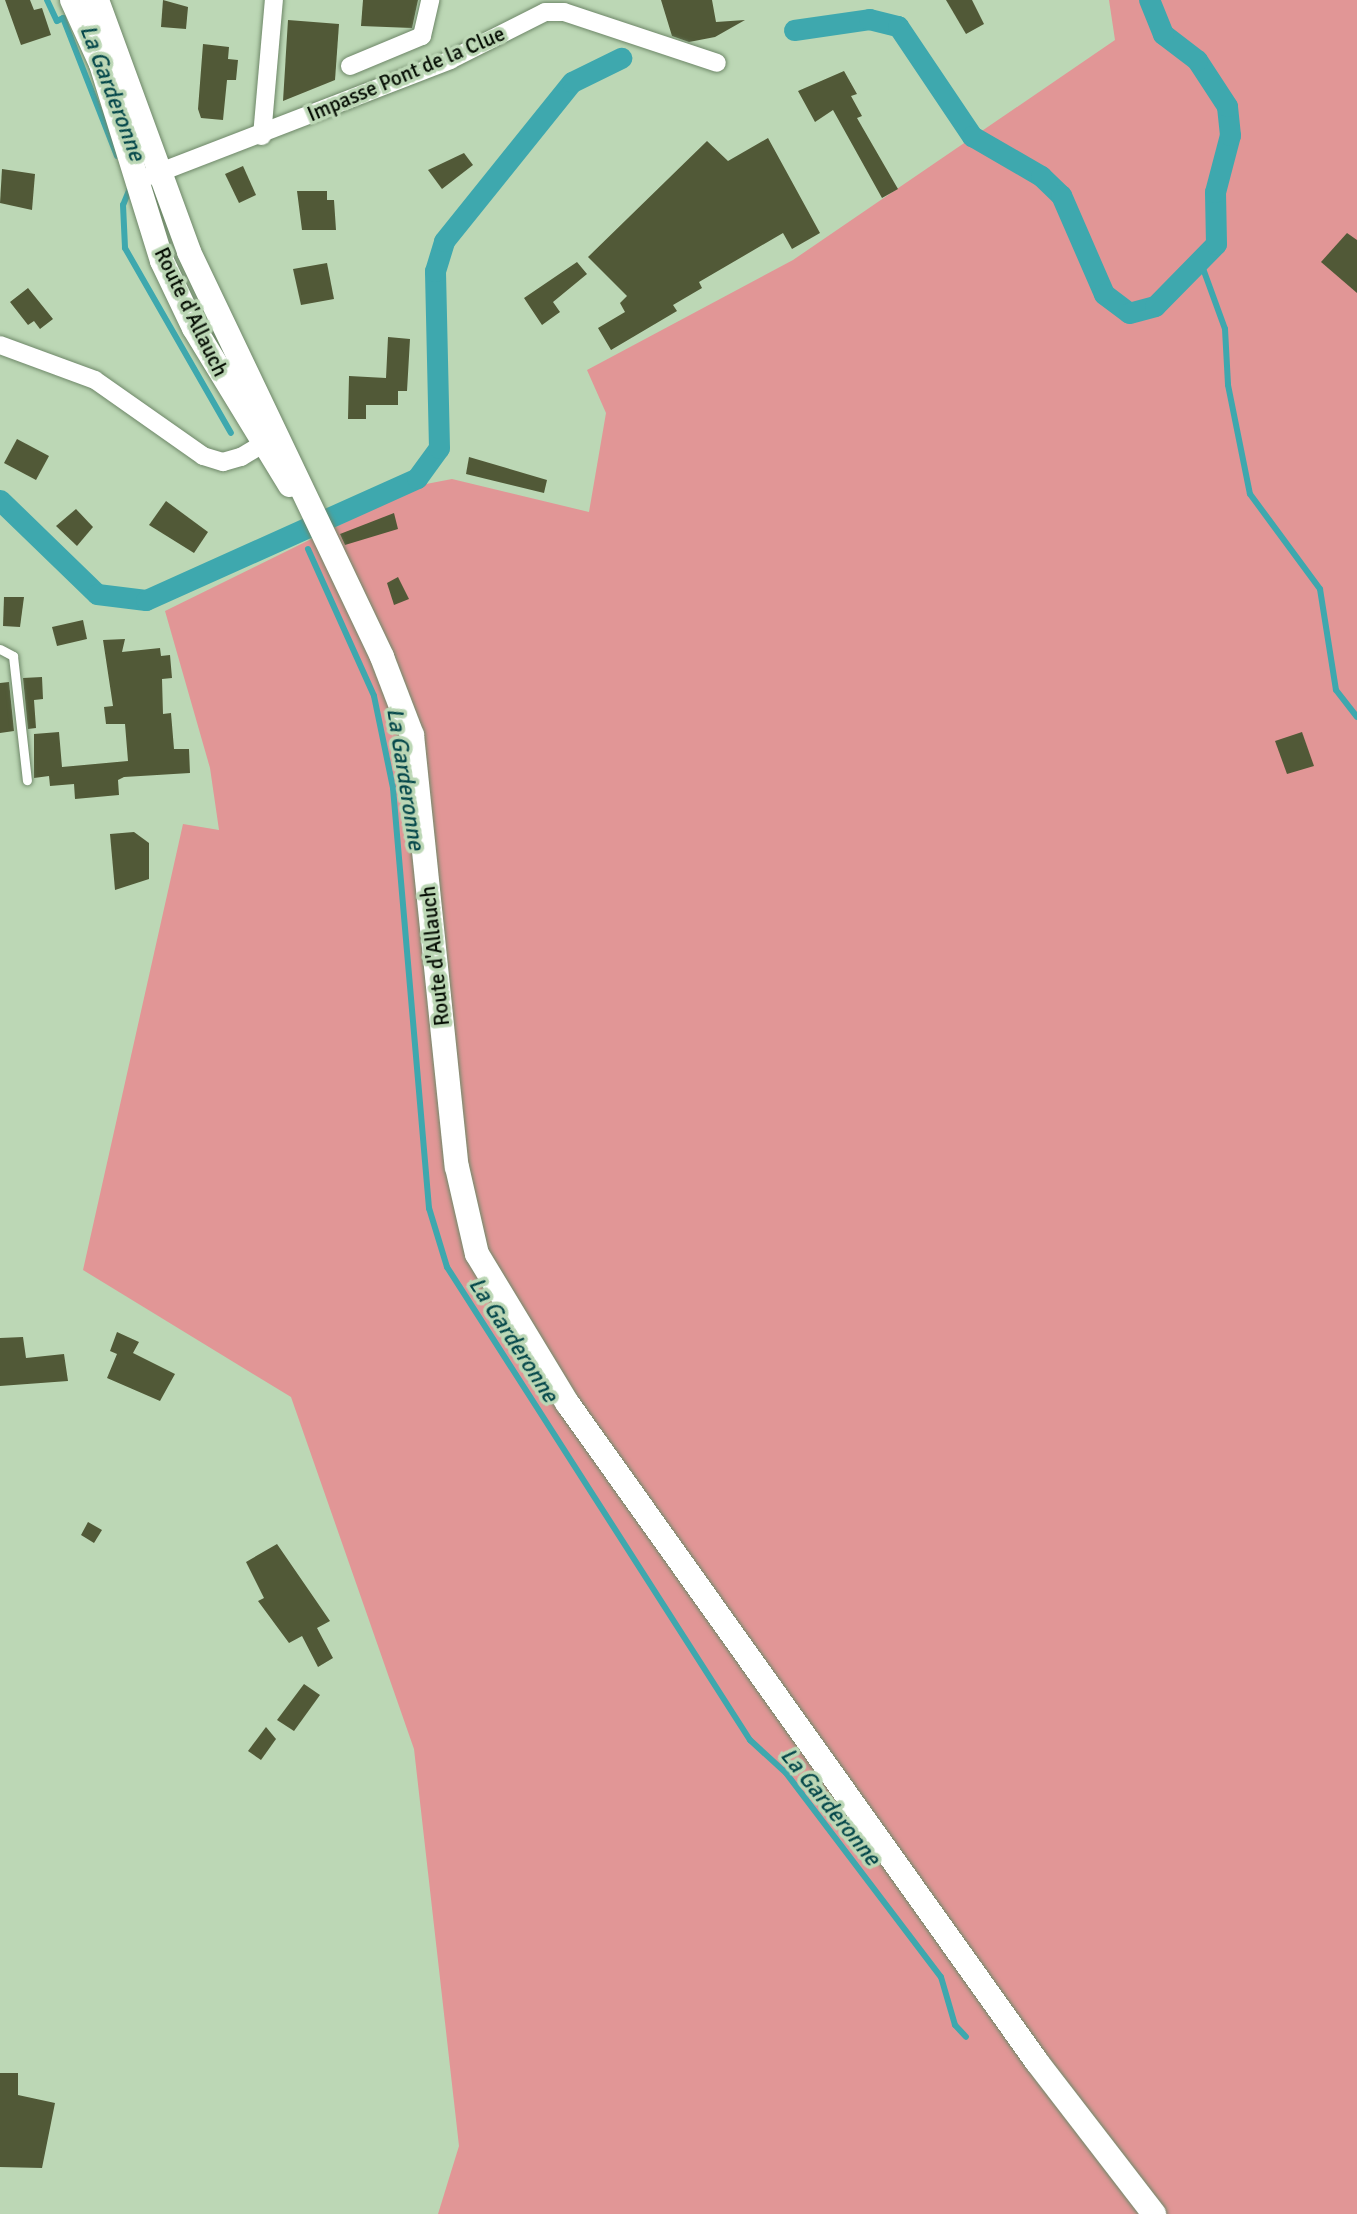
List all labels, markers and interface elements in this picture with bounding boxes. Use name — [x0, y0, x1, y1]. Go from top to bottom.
water label: La Garderonne — [73, 21, 151, 165]
street label: Impasse Pont de la Clue — [303, 21, 509, 127]
street label: Route d'Allauch — [149, 243, 233, 381]
water label: La Garderonne — [380, 706, 430, 852]
street label: Route d'Allauch — [415, 885, 455, 1027]
water label: La Garderonne — [462, 1272, 564, 1408]
water label: La Garderonne — [774, 1743, 886, 1871]

